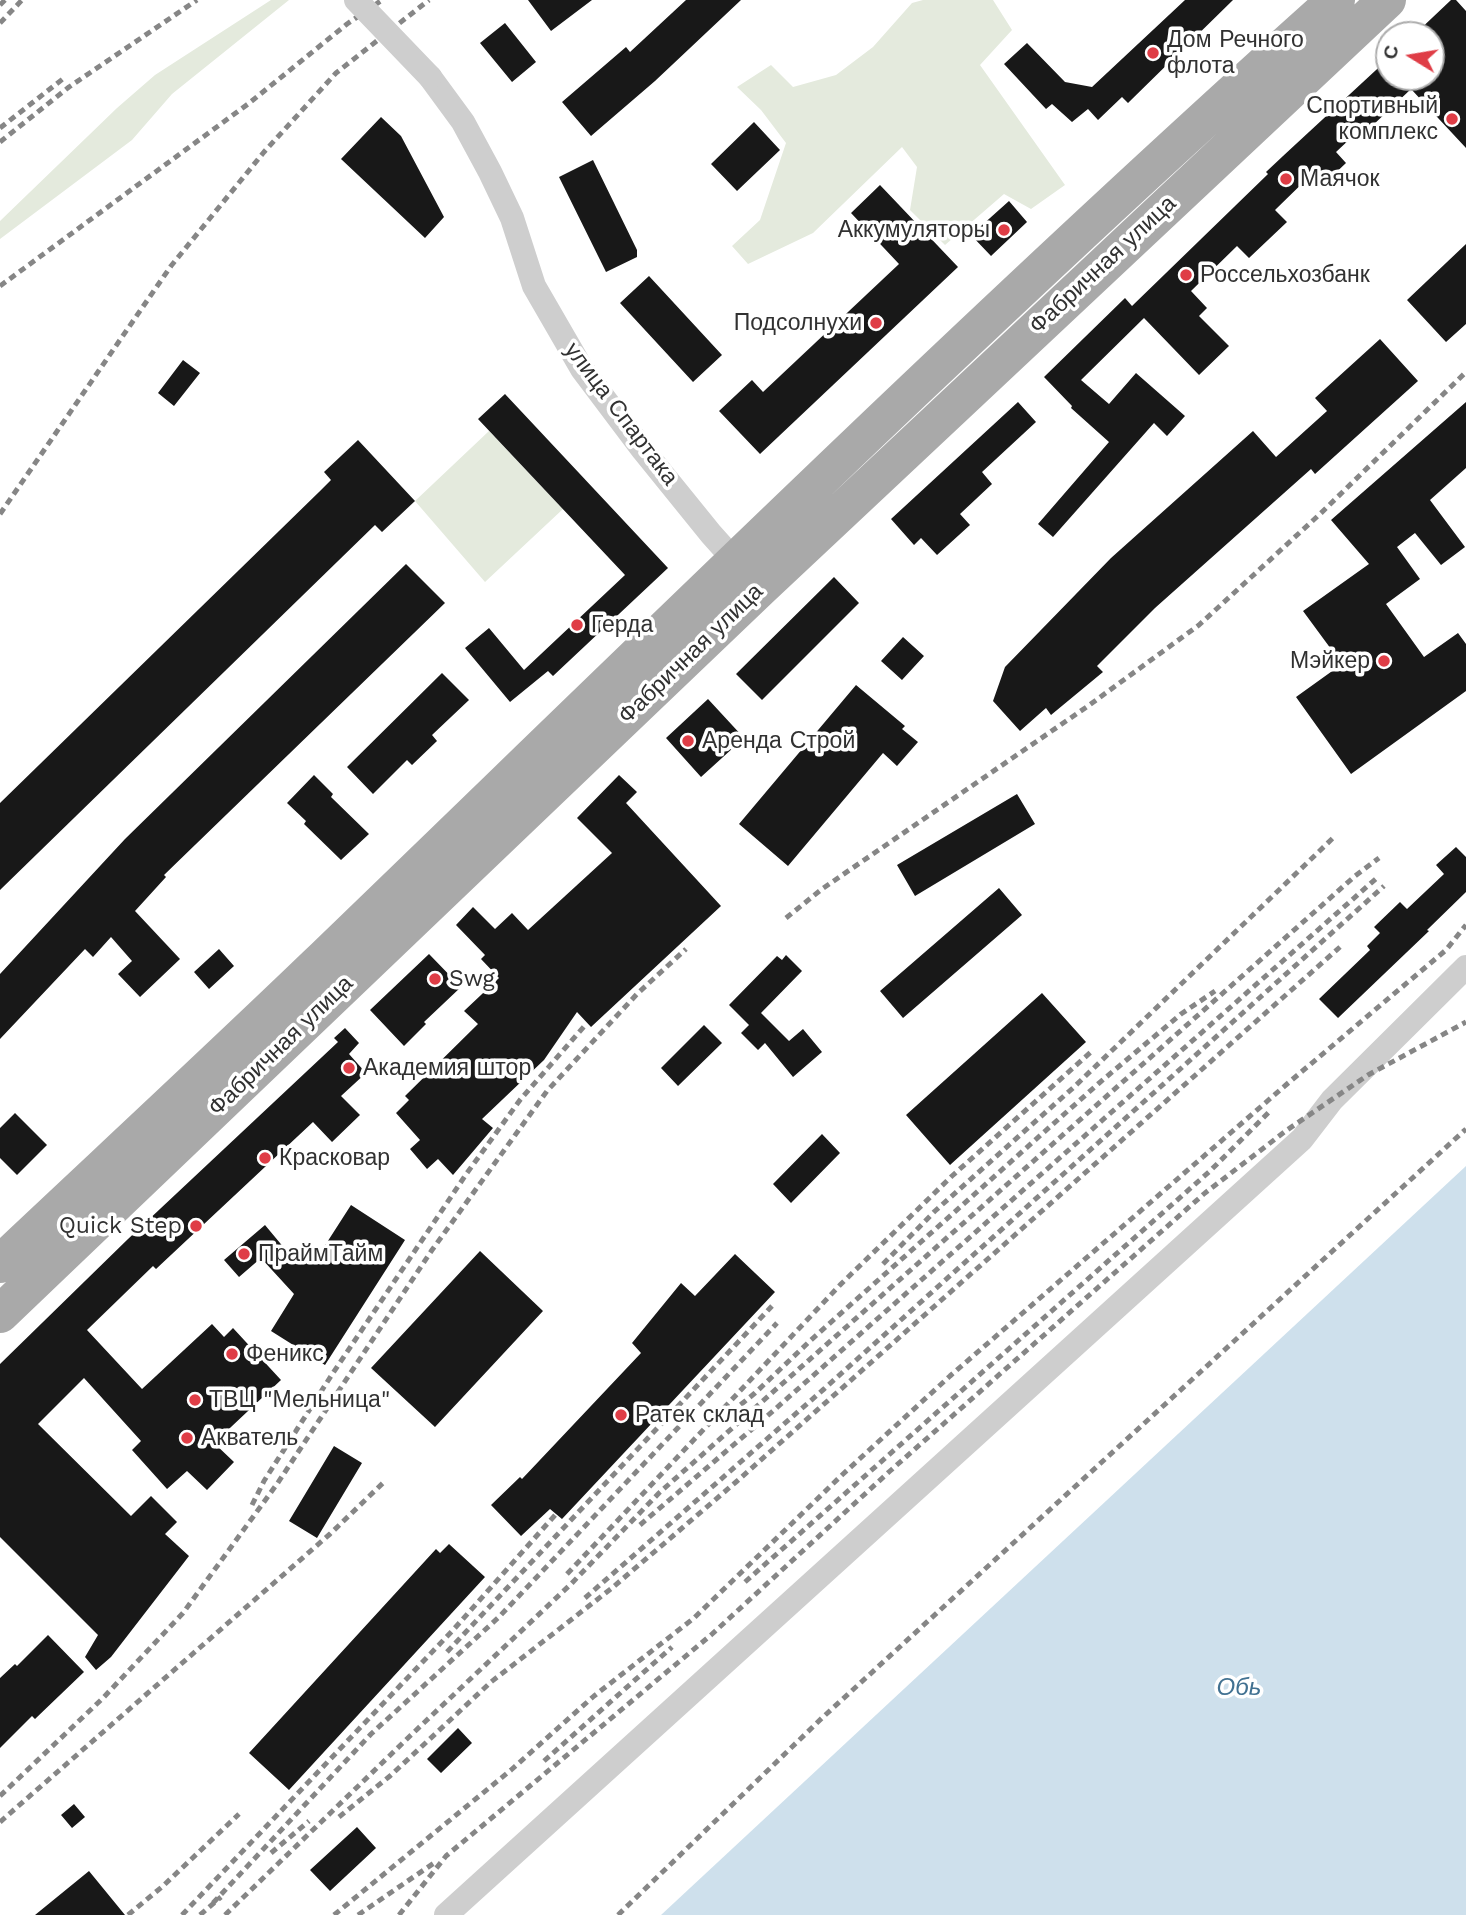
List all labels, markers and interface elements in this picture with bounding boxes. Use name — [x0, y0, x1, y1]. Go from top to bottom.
north arrow — [1375, 21, 1445, 91]
place label: Дом Речного флота — [1167, 26, 1304, 80]
text: С — [1378, 43, 1403, 61]
marker: Дом Речного флота — [1145, 45, 1161, 61]
place label: Спортивный комплекс — [1306, 92, 1438, 146]
marker: Спортивный комплекс — [1444, 111, 1460, 127]
place label: Маячок — [1300, 165, 1380, 193]
marker: Маячок — [1278, 171, 1294, 187]
street label: Фабричная улица — [1024, 190, 1182, 340]
place label: Аккумуляторы — [838, 216, 990, 244]
marker: Аккумуляторы — [996, 222, 1012, 238]
place label: Россельхозбанк — [1200, 261, 1370, 289]
marker: Россельхозбанк — [1178, 267, 1194, 283]
place label: Подсолнухи — [734, 309, 862, 337]
marker: Подсолнухи — [868, 315, 884, 331]
street label: улица Спартака — [558, 337, 684, 491]
street label: Фабричная улица — [613, 578, 769, 730]
place label: Герда — [591, 611, 653, 639]
marker: Герда — [569, 617, 585, 633]
place label: Мэйкер — [1290, 647, 1370, 675]
marker: Мэйкер — [1376, 653, 1392, 669]
place label: Аренда Строй — [702, 727, 855, 755]
marker: Аренда Строй — [680, 733, 696, 749]
place label: Swg — [449, 965, 495, 993]
street label: Фабричная улица — [203, 970, 359, 1122]
marker: Swg — [427, 971, 443, 987]
place label: Академия штор — [363, 1054, 531, 1082]
marker: Академия штор — [341, 1060, 357, 1076]
place label: Красковар — [279, 1144, 390, 1172]
marker: Красковар — [257, 1150, 273, 1166]
place label: Quick Step — [59, 1212, 182, 1240]
marker: Quick Step — [188, 1218, 204, 1234]
place label: ПраймТайм — [258, 1240, 383, 1268]
marker: ПраймТайм — [236, 1246, 252, 1262]
place label: Феникс — [246, 1340, 324, 1368]
marker: Феникс — [224, 1346, 240, 1362]
place label: ТВЦ "Мельница" — [209, 1386, 390, 1414]
marker: ТВЦ "Мельница" — [187, 1392, 203, 1408]
place label: Ратек склад — [635, 1401, 764, 1429]
marker: Ратек склад — [613, 1407, 629, 1423]
place label: Акватель — [201, 1424, 298, 1452]
marker: Акватель — [179, 1430, 195, 1446]
water label: Обь — [1217, 1674, 1261, 1702]

